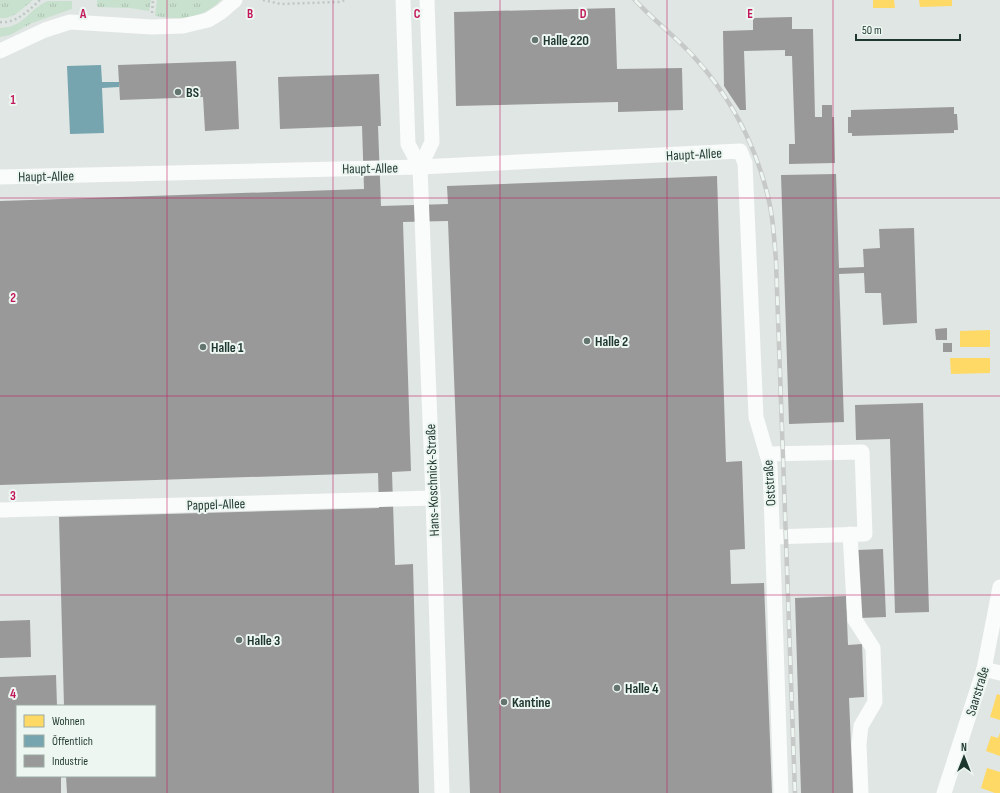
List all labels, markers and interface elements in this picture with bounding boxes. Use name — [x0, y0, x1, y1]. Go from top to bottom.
text: A — [79, 6, 87, 22]
text: B — [247, 6, 253, 22]
text: C — [414, 6, 421, 22]
text: D — [580, 6, 587, 22]
text: E — [747, 6, 753, 22]
scale bar — [856, 16, 960, 42]
text: 50 m — [862, 23, 882, 38]
place label: Halle 220 — [543, 32, 589, 49]
marker: Halle 220 — [530, 35, 540, 45]
place label: BS — [186, 84, 199, 101]
marker: BS — [173, 87, 183, 97]
text: 1 — [10, 92, 16, 108]
street label: Haupt-Allee — [666, 145, 722, 164]
street label: Haupt-Allee — [342, 160, 398, 177]
street label: Haupt-Allee — [18, 168, 74, 185]
text: 2 — [10, 290, 16, 306]
place label: Halle 2 — [595, 333, 628, 350]
marker: Halle 2 — [582, 336, 592, 346]
place label: Halle 1 — [211, 339, 244, 356]
marker: Halle 1 — [198, 342, 208, 352]
street label: Hans-Koschnick-Straße — [422, 423, 443, 537]
street label: Oststraße — [759, 459, 780, 507]
text: 3 — [10, 488, 16, 504]
street label: Pappel-Allee — [187, 495, 246, 514]
place label: Halle 3 — [247, 632, 280, 649]
marker: Halle 3 — [234, 635, 244, 645]
street label: Saarstraße — [962, 664, 993, 718]
place label: Halle 4 — [625, 680, 659, 697]
marker: Halle 4 — [612, 683, 622, 693]
text: 4 — [10, 686, 16, 702]
place label: Kantine — [512, 694, 550, 711]
marker: Kantine — [499, 697, 509, 707]
legend — [16, 705, 156, 777]
text: Wohnen — [52, 714, 85, 729]
text: Öffentlich — [52, 734, 93, 749]
north arrow — [944, 737, 984, 777]
text: N — [961, 741, 967, 754]
text: Industrie — [52, 754, 88, 769]

